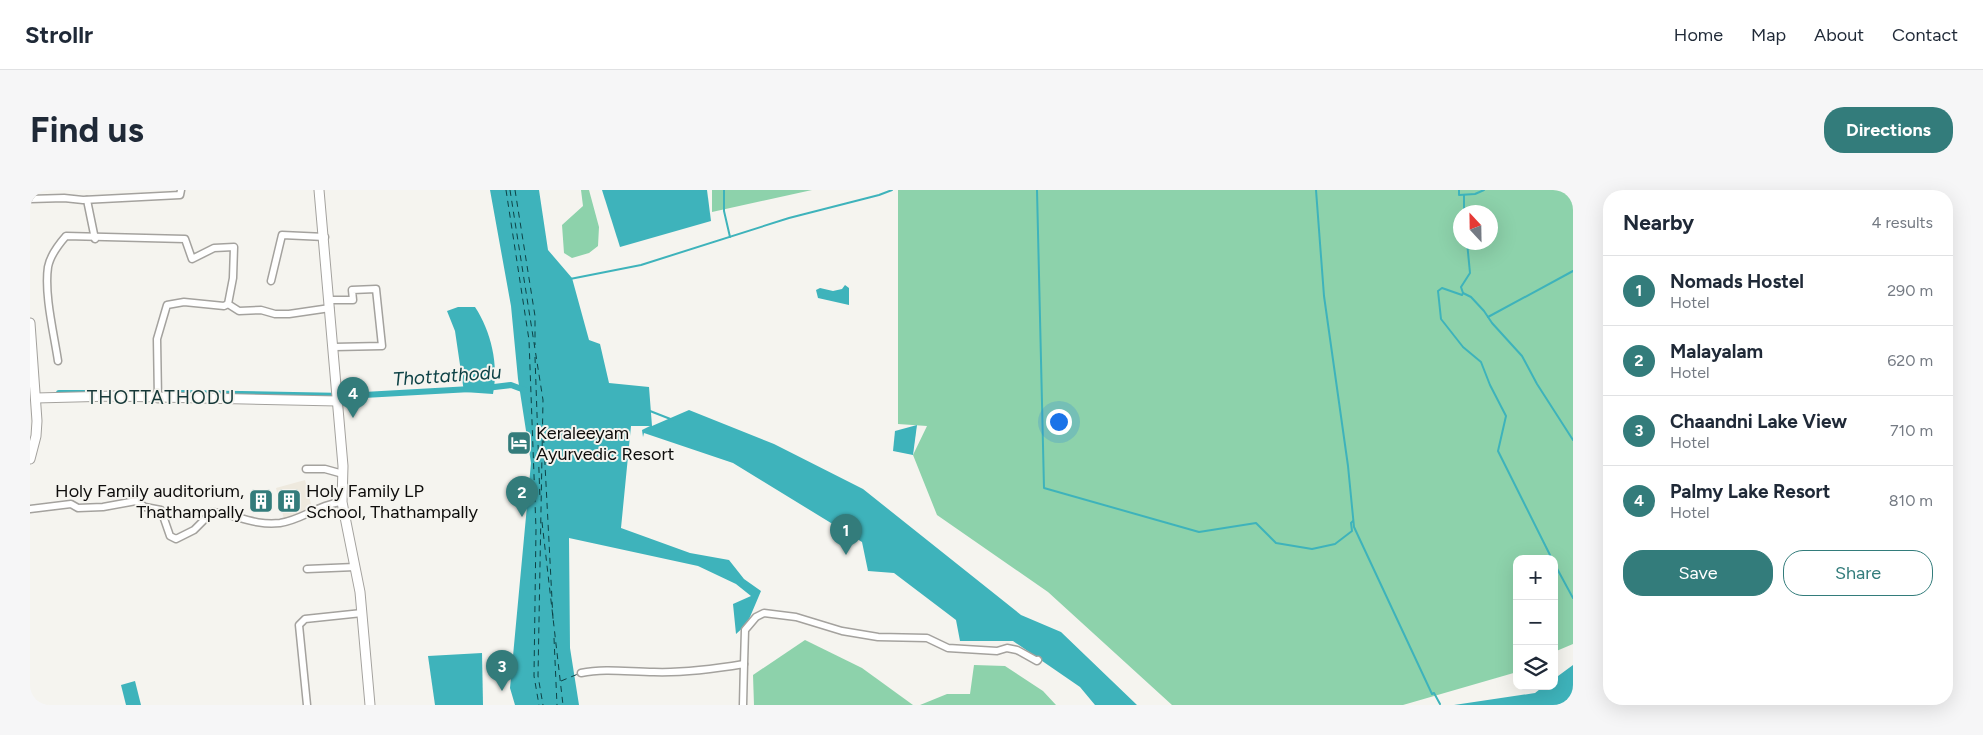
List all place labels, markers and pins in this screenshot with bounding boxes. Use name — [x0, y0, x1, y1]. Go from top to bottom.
pin: 4 — [337, 377, 369, 418]
place label: Keraleeyam Ayurvedic Resort — [536, 422, 674, 465]
hotel icon: Keraleeyam Ayurvedic Resort — [506, 430, 532, 456]
pin: 2 — [506, 476, 538, 517]
place label: Holy Family auditorium, Thathampally — [55, 480, 245, 523]
place label: Holy Family LP School, Thathampally — [306, 480, 478, 523]
building icon: Holy Family auditorium, Thathampally — [248, 488, 274, 514]
building icon: Holy Family LP School, Thathampally — [276, 488, 302, 514]
pin: 1 — [830, 514, 862, 555]
pin: 3 — [486, 650, 518, 691]

